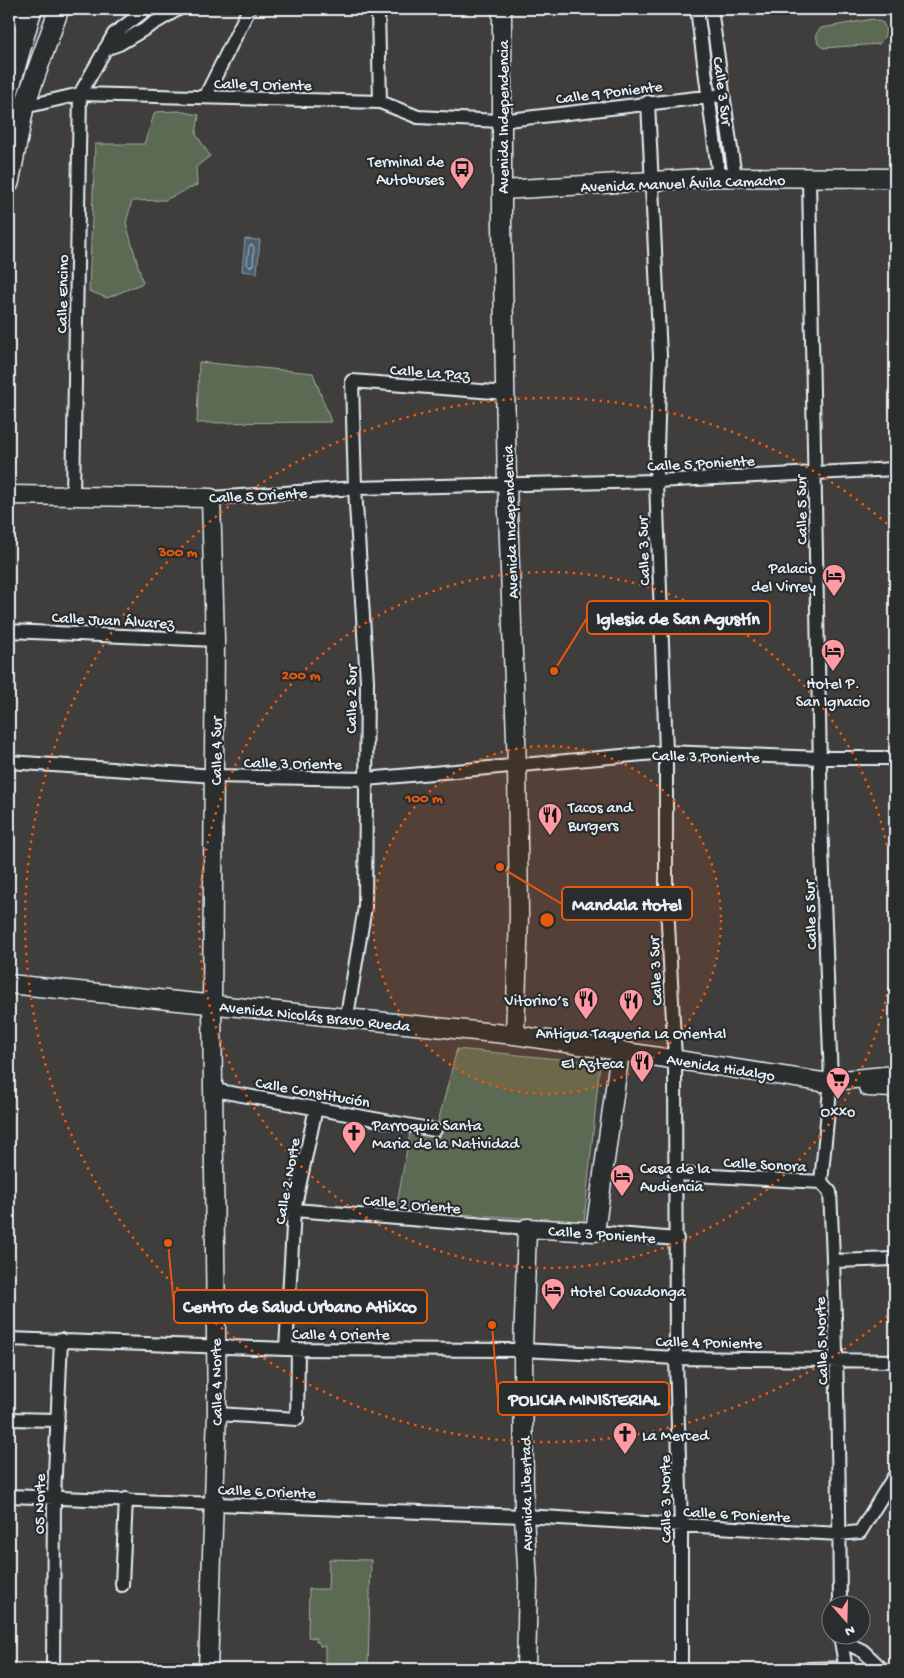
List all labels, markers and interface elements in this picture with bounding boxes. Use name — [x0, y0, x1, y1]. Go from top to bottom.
street label: Avenida Independencia — [496, 39, 515, 194]
street label: Calle 3 Sur — [706, 56, 735, 128]
street label: Calle 9 Oriente — [214, 76, 313, 97]
street label: Calle 9 Poniente — [555, 78, 665, 110]
place label: Terminal de Autobuses — [367, 154, 445, 191]
bus stop icon: Terminal de Autobuses — [449, 156, 475, 190]
street label: Avenida Manuel Ávila Camacho — [580, 171, 786, 199]
street label: Calle Encino — [54, 254, 75, 334]
street label: Calle La Paz — [389, 362, 471, 387]
street label: Avenida Independencia — [500, 444, 525, 599]
street label: Calle 5 Poniente — [647, 453, 756, 478]
street label: Calle 5 Sur — [793, 474, 814, 545]
street label: Calle 5 Oriente — [209, 485, 308, 510]
street label: Calle 3 Sur — [635, 515, 656, 586]
text: 300 m — [157, 544, 198, 562]
place label: Palacio del Virrey — [751, 561, 816, 598]
hotel icon: Palacio del Virrey — [821, 563, 847, 597]
callout: Iglesia de San Agustín — [587, 601, 770, 634]
street label: Calle Juan Álvarez — [51, 609, 176, 635]
text: Iglesia de San Agustín — [596, 610, 760, 631]
hotel icon: Hotel P. San Ignacio — [820, 638, 846, 672]
street label: Calle 2 Sur — [344, 663, 363, 733]
text: 200 m — [282, 667, 321, 685]
place label: Hotel P. San Ignacio — [796, 676, 870, 713]
street label: Calle 4 Sur — [209, 715, 228, 785]
street label: Calle 3 Poniente — [652, 748, 761, 769]
street label: Calle 3 Oriente — [244, 755, 343, 776]
text: 100 m — [404, 790, 443, 808]
place label: Tacos and Burgers — [567, 800, 634, 837]
restaurant icon: Tacos and Burgers — [537, 802, 563, 836]
street label: Calle 5 Sur — [802, 879, 823, 950]
callout: Mandala Hotel — [562, 887, 692, 920]
text: Mandala Hotel — [572, 896, 682, 917]
centre of rings — [538, 911, 556, 929]
street label: Calle 3 Sur — [646, 934, 669, 1006]
restaurant icon: Vitorino’s — [573, 986, 599, 1020]
restaurant icon: Antigua Taqueria La Oriental — [618, 988, 644, 1022]
place label: Vitorino’s — [504, 993, 569, 1012]
street label: Avenida Nicolás Bravo Rueda — [218, 999, 412, 1038]
place label: Antigua Taqueria La Oriental — [536, 1026, 726, 1045]
restaurant icon: El Azteca — [629, 1049, 655, 1083]
street label: Avenida Hidalgo — [665, 1051, 776, 1087]
place label: El Azteca — [561, 1056, 625, 1075]
supermarket icon: Oxxo — [825, 1066, 851, 1100]
street label: Calle Constitución — [254, 1075, 372, 1114]
place label: Oxxo — [821, 1104, 855, 1123]
place label: Parroquia Santa Maria de la Natividad — [371, 1118, 521, 1155]
church icon: Parroquia Santa Maria de la Natividad — [341, 1120, 367, 1154]
street label: Calle 2 Norte — [272, 1136, 307, 1226]
street label: Calle Sonora — [723, 1155, 808, 1178]
place label: Casa de la Audiencia — [640, 1161, 711, 1198]
hotel icon: Casa de la Audiencia — [609, 1163, 635, 1197]
street label: Calle 2 Oriente — [362, 1193, 462, 1220]
street label: Calle 3 Poniente — [547, 1223, 657, 1250]
hotel icon: Hotel Covadonga — [540, 1277, 566, 1311]
place label: Hotel Covadonga — [570, 1284, 687, 1303]
callout: Centro de Salud Urbano Atlixco — [174, 1290, 427, 1323]
street label: Calle 5 Norte — [812, 1296, 835, 1385]
text: Centro de Salud Urbano Atlixco — [182, 1298, 418, 1319]
street label: Calle 4 Oriente — [292, 1327, 390, 1346]
street label: Calle 4 Poniente — [655, 1334, 763, 1355]
street label: Calle 4 Norte — [208, 1337, 229, 1426]
callout: POLICIA MINISTERIAL — [498, 1382, 669, 1415]
text: POLICIA MINISTERIAL — [508, 1391, 661, 1412]
church icon: La Merced — [612, 1421, 638, 1455]
place label: La Merced — [642, 1428, 710, 1447]
street label: Avenida Libertad — [518, 1435, 539, 1551]
street label: Calle 3 Norte — [657, 1454, 678, 1543]
street label: 05 Norte — [31, 1473, 52, 1534]
street label: Calle 6 Oriente — [218, 1482, 317, 1505]
street label: Calle 6 Poniente — [683, 1504, 792, 1529]
north arrow — [822, 1596, 872, 1646]
text: N — [842, 1620, 857, 1639]

